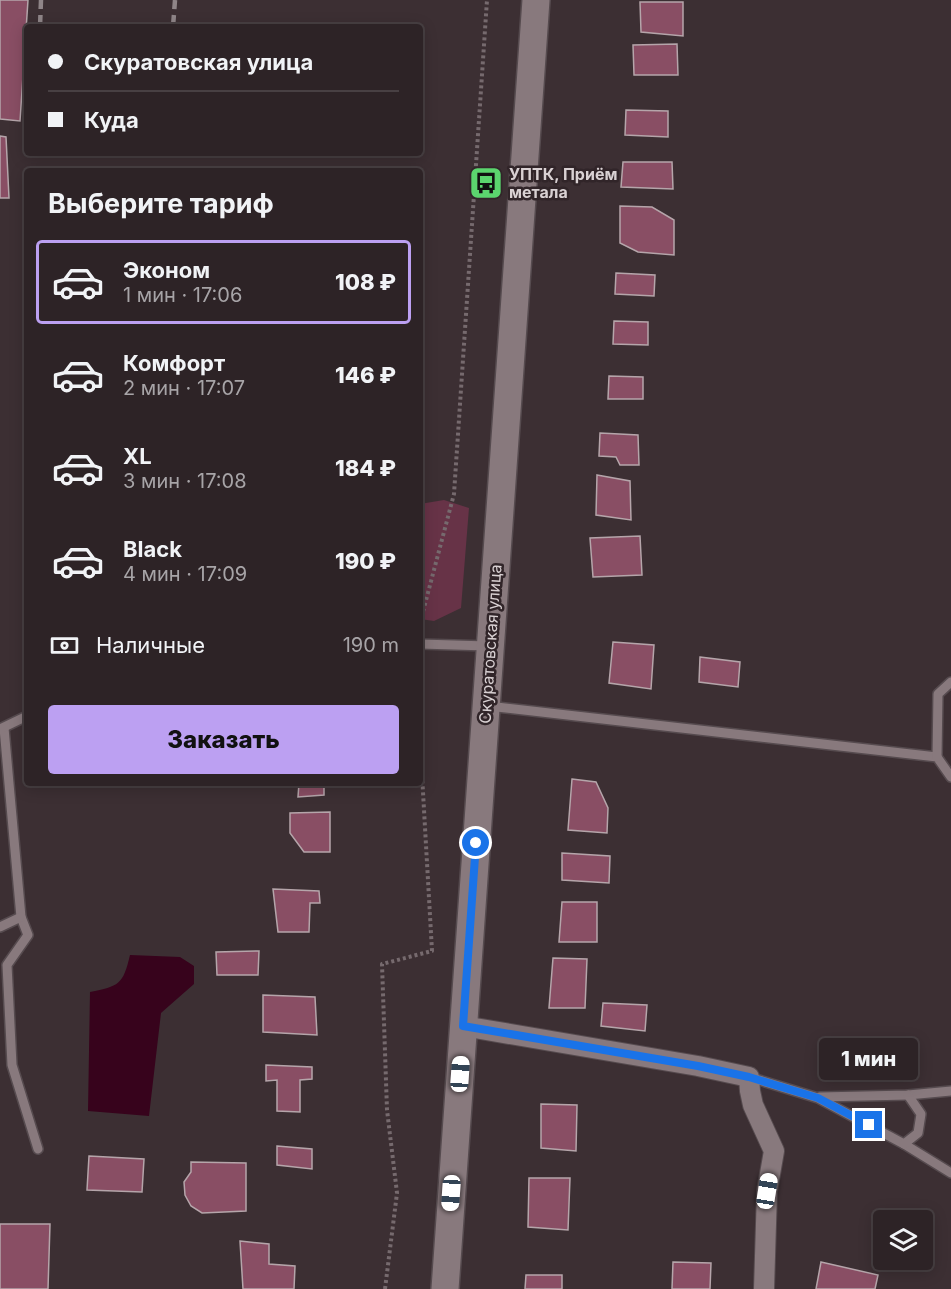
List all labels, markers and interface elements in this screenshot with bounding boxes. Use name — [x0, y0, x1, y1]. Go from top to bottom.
text: Скуратовская улица — [84, 49, 313, 75]
text: Куда — [84, 107, 139, 133]
place label: УПТК, Приём метала — [509, 164, 617, 202]
bus stop icon: УПТК, Приём метала — [468, 165, 504, 201]
text: Выберите тариф — [48, 187, 274, 220]
icon: car — [51, 255, 105, 309]
text: Эконом — [123, 257, 210, 283]
text: 108 ₽ — [335, 269, 396, 295]
text: 1 мин · 17:06 — [123, 283, 242, 307]
icon: car — [51, 348, 105, 402]
text: Комфорт — [123, 350, 225, 376]
text: 146 ₽ — [335, 362, 396, 388]
text: 2 мин · 17:07 — [123, 376, 245, 400]
icon: car — [51, 441, 105, 495]
text: XL — [123, 443, 152, 469]
text: 184 ₽ — [335, 455, 396, 481]
text: 3 мин · 17:08 — [123, 469, 247, 493]
icon: car — [51, 534, 105, 588]
text: Black — [123, 536, 182, 562]
text: 190 ₽ — [335, 548, 396, 574]
text: 4 мин · 17:09 — [123, 562, 247, 586]
street label: Скуратовская улица — [474, 564, 506, 724]
icon: cash — [48, 629, 81, 662]
text: Наличные — [96, 632, 205, 658]
text: 190 m — [343, 633, 399, 657]
button: Заказать — [48, 705, 399, 774]
route start — [462, 829, 489, 856]
callout: 1 мин — [820, 1038, 918, 1080]
text: 1 мин — [841, 1047, 896, 1071]
car — [450, 1055, 470, 1093]
route end — [855, 1111, 882, 1138]
car — [755, 1172, 779, 1210]
car — [441, 1174, 461, 1212]
map controls — [873, 1210, 933, 1270]
button: layers — [873, 1210, 933, 1270]

